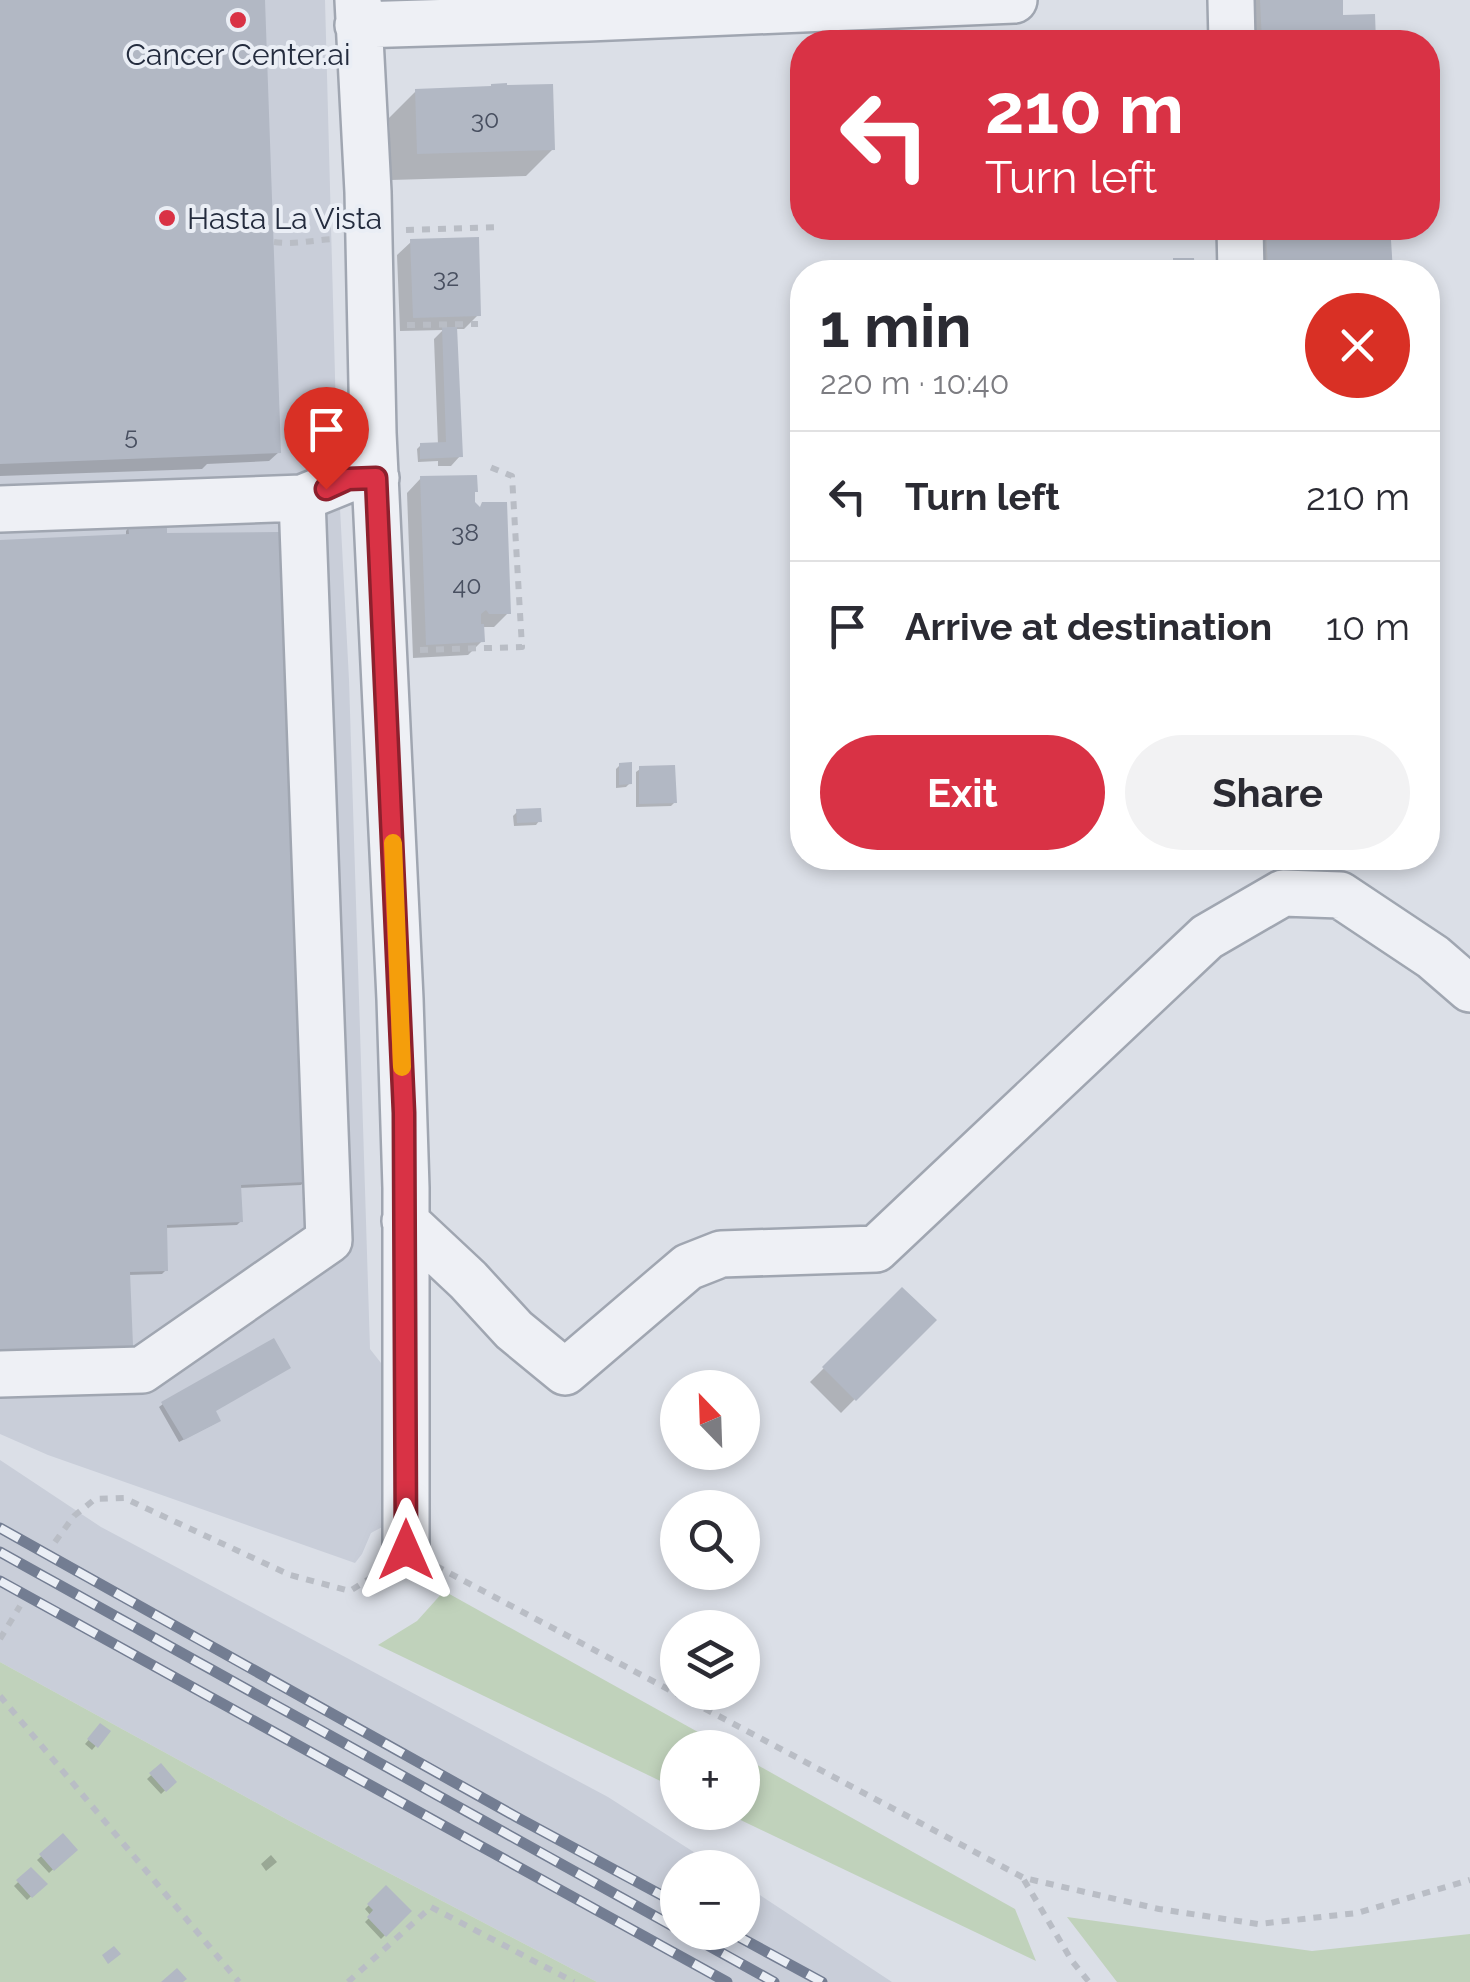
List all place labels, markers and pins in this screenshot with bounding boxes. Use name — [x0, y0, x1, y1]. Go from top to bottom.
marker: Cancer Center.ai — [227, 9, 249, 31]
place label: Cancer Center.ai — [126, 37, 350, 72]
place label: Hasta La Vista — [187, 201, 382, 236]
marker: Hasta La Vista — [156, 207, 178, 229]
pin — [284, 387, 369, 490]

